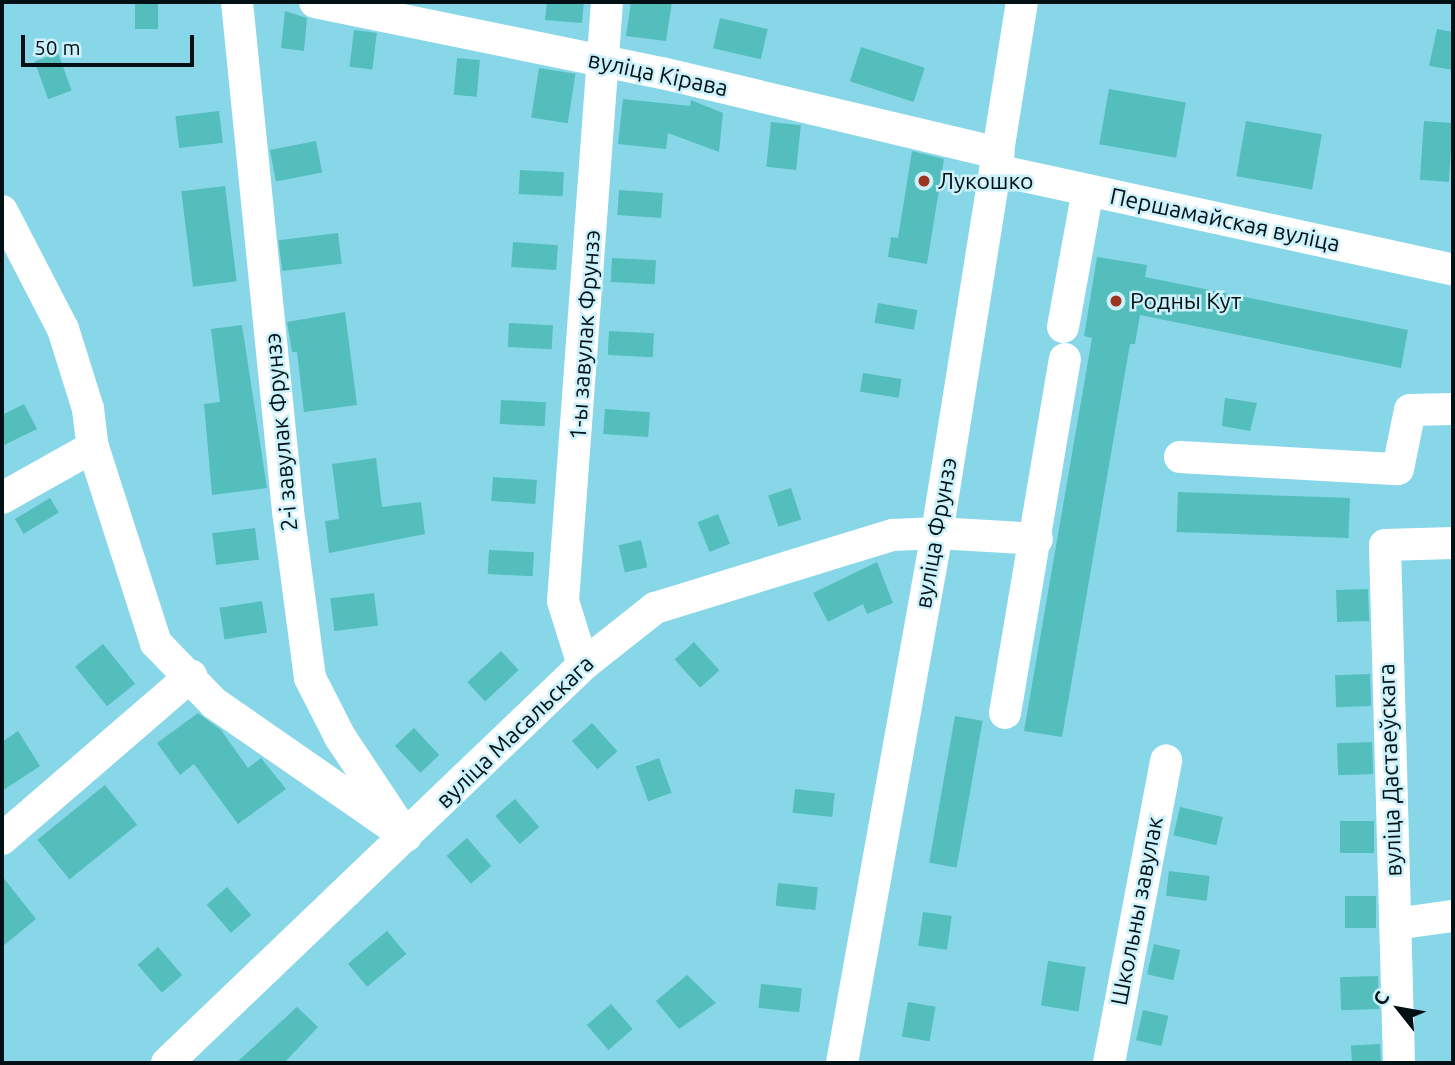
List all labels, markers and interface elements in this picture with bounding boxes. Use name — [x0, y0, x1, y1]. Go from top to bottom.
scale bar — [24, 21, 198, 65]
text: 50 m — [34, 35, 81, 59]
street label: вуліца Кірава — [586, 46, 730, 102]
place label: Лукошко — [938, 167, 1033, 195]
marker: Лукошко — [916, 173, 932, 189]
street label: Першамайская вуліца — [1108, 182, 1342, 258]
street label: 1-ы завулак Фрунзэ — [564, 229, 606, 441]
place label: Родны Кут — [1130, 287, 1241, 315]
marker: Родны Кут — [1108, 293, 1124, 309]
street label: 2-і завулак Фрунзэ — [259, 332, 303, 532]
street label: вуліца Фрунзэ — [909, 455, 963, 611]
street label: вуліца Масальскага — [431, 650, 599, 814]
street label: вуліца Дастаеўскага — [1372, 663, 1408, 877]
street label: Школьны завулак — [1105, 814, 1169, 1008]
north arrow — [1364, 974, 1434, 1044]
text: С — [1368, 987, 1394, 1009]

